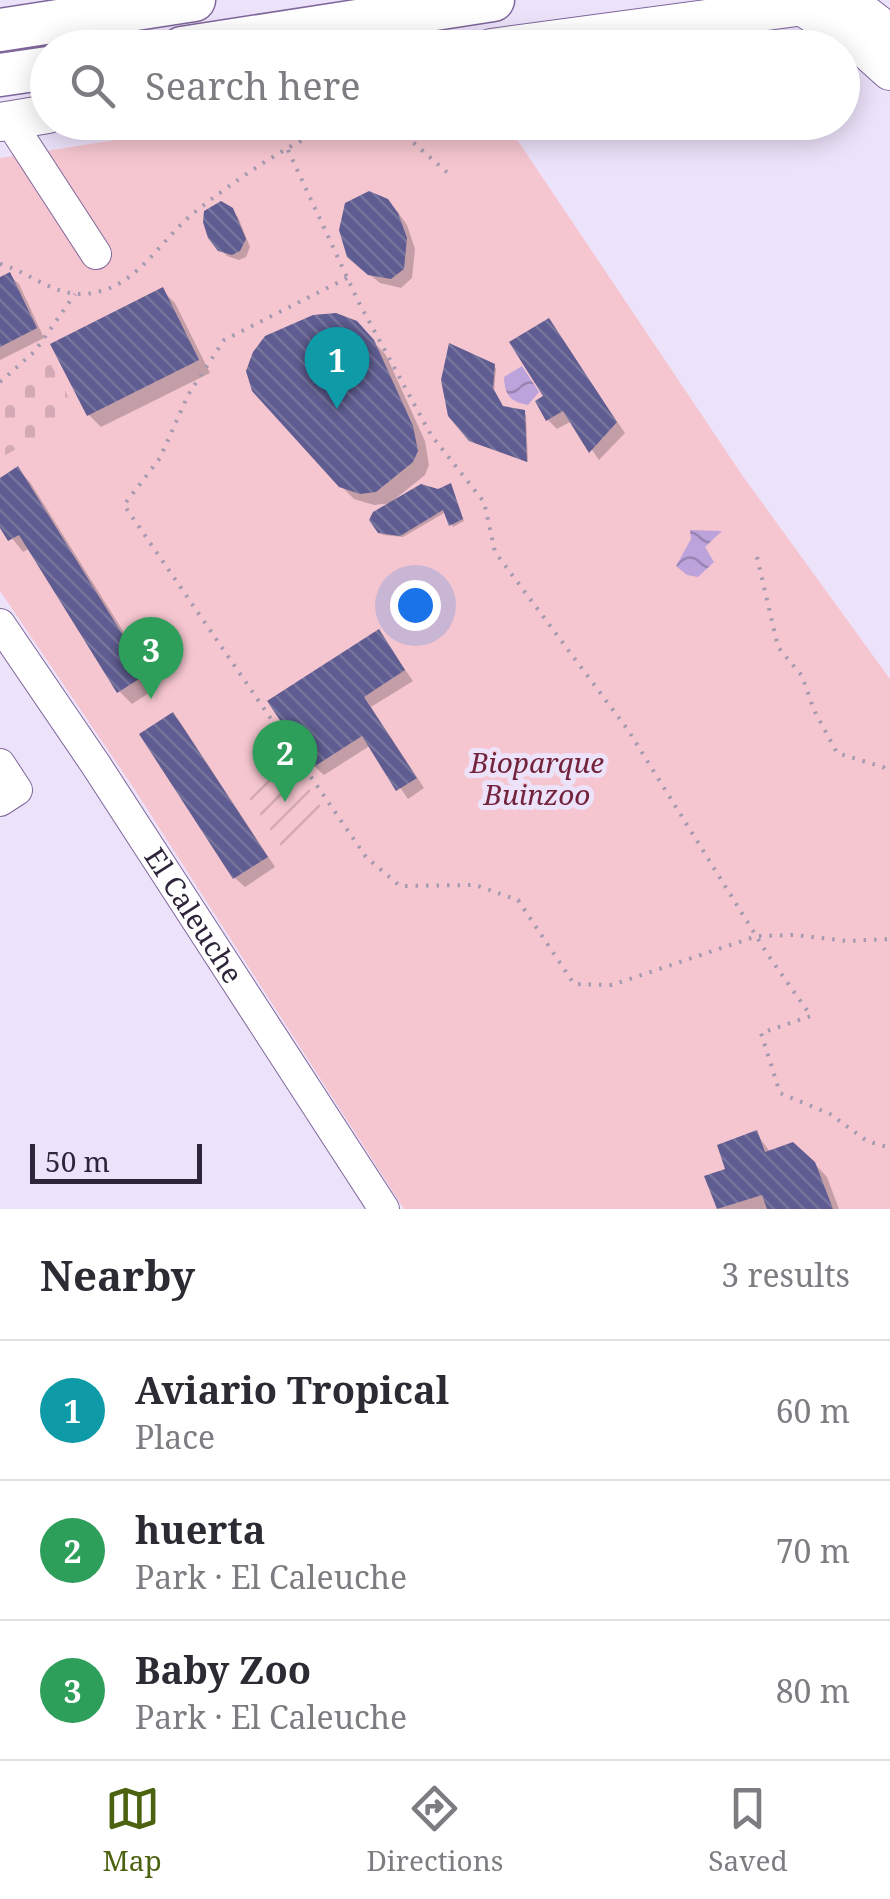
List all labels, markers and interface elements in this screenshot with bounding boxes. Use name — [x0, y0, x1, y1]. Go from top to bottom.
search box — [30, 30, 860, 140]
icon: search — [65, 58, 120, 113]
text: Search here — [145, 59, 361, 111]
pin: 1 — [304, 326, 370, 409]
your location — [390, 580, 441, 631]
pin: 3 — [118, 616, 184, 699]
pin: 2 — [252, 720, 318, 802]
park label: Bioparque Buinzoo — [469, 743, 604, 813]
street label: El Caleuche — [137, 840, 252, 990]
scale bar — [30, 1139, 202, 1184]
text: 50 m — [45, 1142, 110, 1180]
text: Nearby — [40, 1246, 195, 1303]
text: 3 results — [721, 1253, 850, 1296]
text: Aviario Tropical — [135, 1363, 449, 1415]
text: 1 — [63, 1389, 82, 1432]
text: 60 m — [776, 1389, 850, 1432]
text: Place — [135, 1415, 215, 1458]
text: huerta — [135, 1503, 266, 1555]
text: 2 — [63, 1529, 82, 1572]
text: 70 m — [776, 1529, 850, 1572]
text: Park · El Caleuche — [135, 1555, 407, 1598]
text: Baby Zoo — [135, 1643, 311, 1695]
text: 3 — [63, 1669, 82, 1712]
text: 80 m — [776, 1669, 850, 1712]
text: Park · El Caleuche — [135, 1695, 407, 1738]
tab: Map — [102, 1781, 162, 1879]
tab: Directions — [366, 1781, 503, 1879]
tab: Saved — [708, 1781, 788, 1879]

